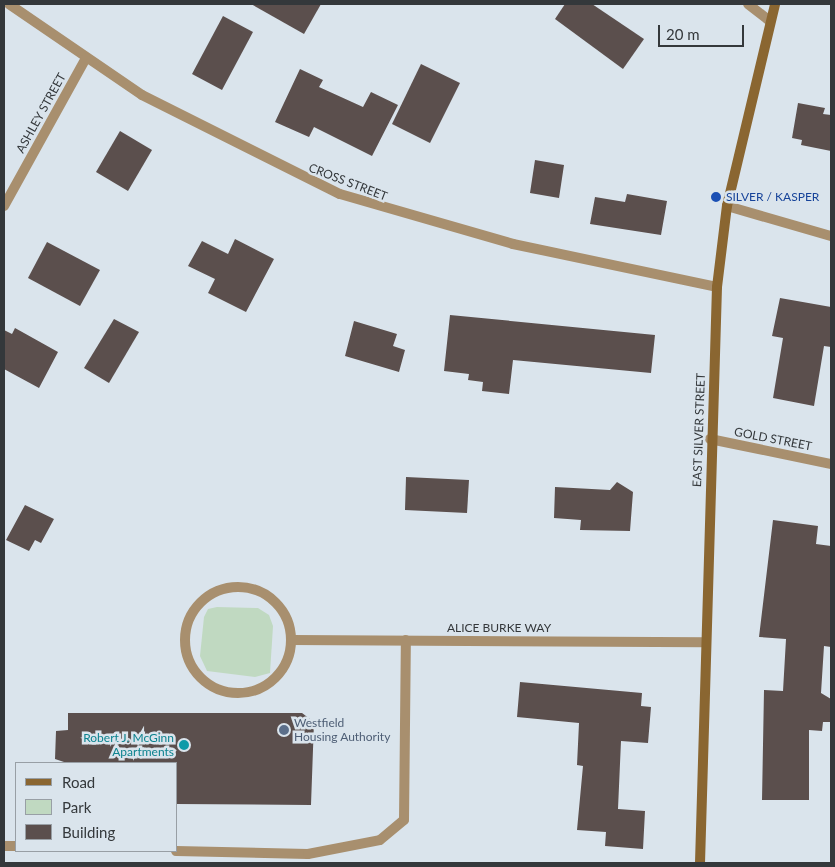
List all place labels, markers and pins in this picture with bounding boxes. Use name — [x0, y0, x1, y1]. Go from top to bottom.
place label: SILVER / KASPER — [726, 190, 819, 204]
marker: SILVER / KASPER — [710, 191, 722, 203]
place label: Westfield Housing Authority — [294, 716, 391, 744]
marker: Westfield Housing Authority — [278, 724, 290, 736]
place label: Robert J. McGinn Apartments — [83, 731, 174, 759]
marker: Robert J. McGinn Apartments — [178, 739, 190, 751]

